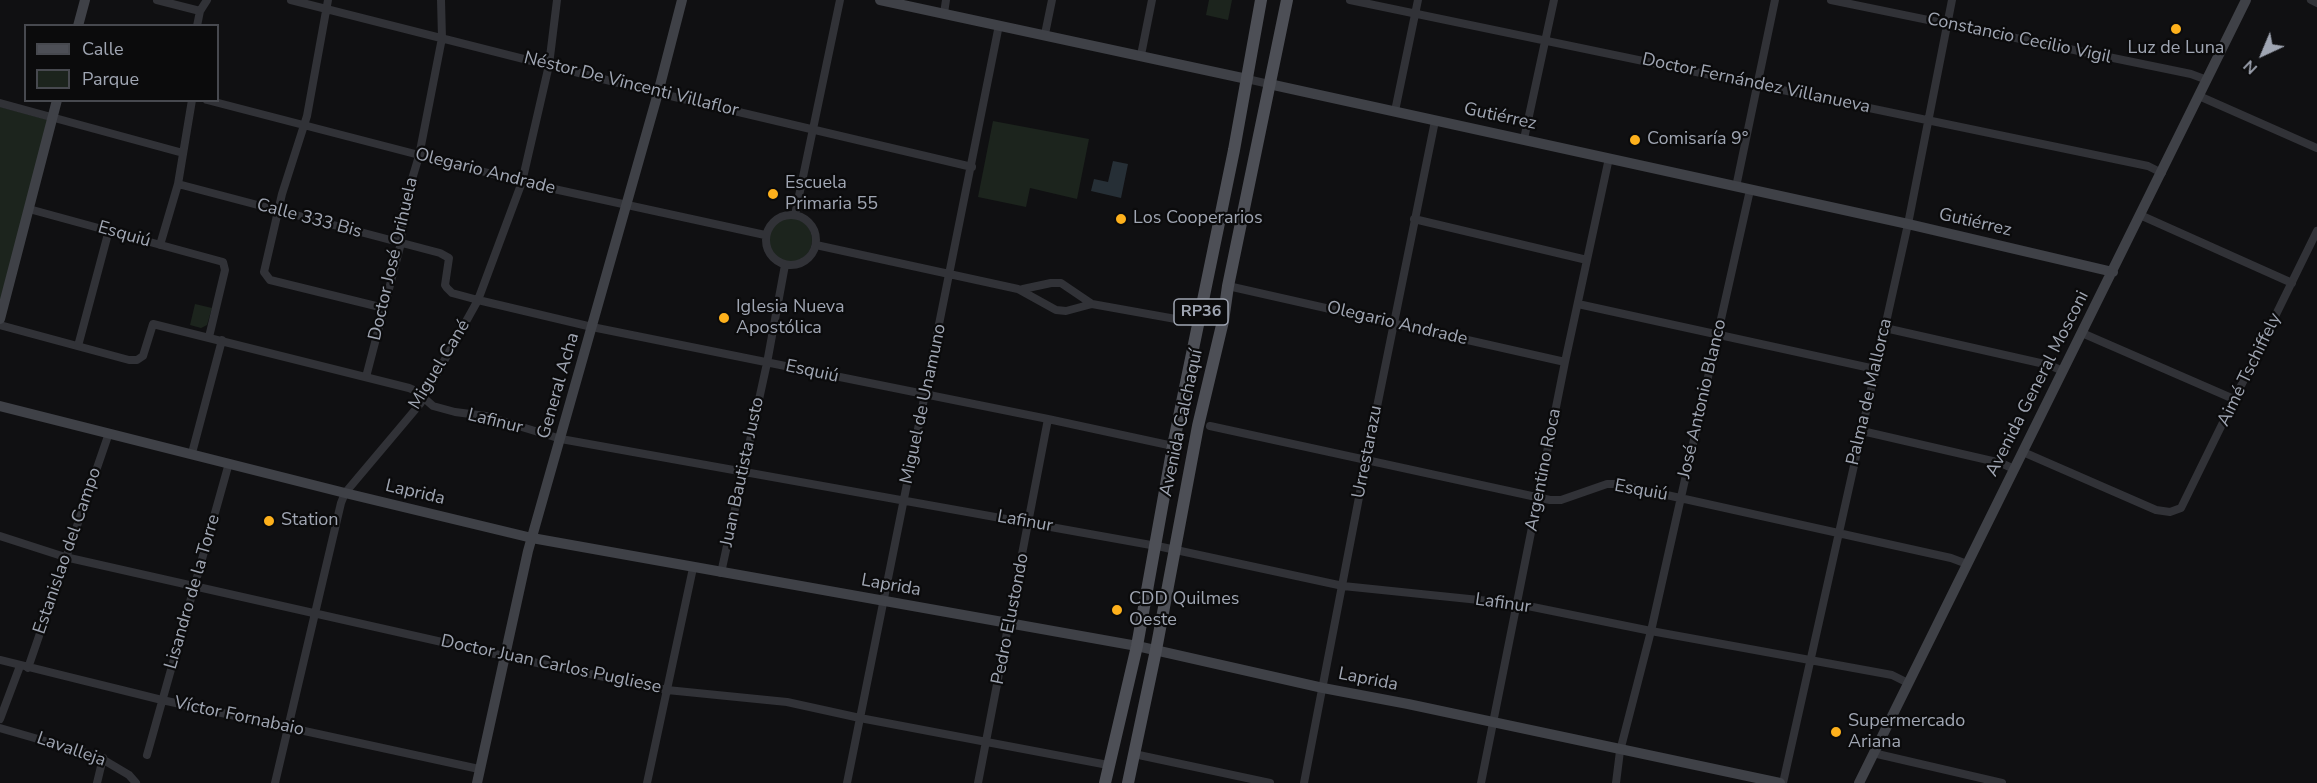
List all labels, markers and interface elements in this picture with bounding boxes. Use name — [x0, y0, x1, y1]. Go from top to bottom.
street label: Constancio Cecilio Vigil — [1925, 9, 2113, 69]
marker: Luz de Luna — [2169, 22, 2183, 36]
legend — [24, 24, 219, 102]
north arrow — [2233, 24, 2293, 84]
text: Calle — [82, 37, 124, 61]
place label: Luz de Luna — [2128, 38, 2224, 60]
street label: Néstor De Vincenti Villaflor — [521, 48, 741, 122]
street label: Doctor Fernández Villanueva — [1640, 49, 1872, 119]
text: N — [2239, 55, 2262, 79]
text: Parque — [82, 67, 139, 91]
street label: Gutiérrez — [1462, 99, 1538, 135]
place label: Comisaría 9° — [1647, 129, 1749, 151]
marker: Comisaría 9° — [1628, 133, 1642, 147]
street label: Olegario Andrade — [413, 144, 557, 200]
place label: Escuela Primaria 55 — [785, 173, 878, 216]
street label: Doctor José Orihuela — [365, 175, 423, 343]
marker: Escuela Primaria 55 — [766, 187, 780, 201]
street label: Calle 333 Bis — [254, 195, 364, 243]
street label: Gutiérrez — [1937, 204, 2013, 242]
place label: Los Cooperarios — [1133, 208, 1263, 230]
marker: Los Cooperarios — [1114, 212, 1128, 226]
street label: Esquiú — [95, 217, 153, 253]
street label: Avenida General Mosconi — [1982, 288, 2094, 480]
place label: Iglesia Nueva Apostólica — [736, 297, 844, 340]
street label: Olegario Andrade — [1325, 297, 1469, 351]
road number: RP36 — [1174, 299, 1228, 325]
street label: Aimé Tschiffely — [2213, 310, 2287, 430]
marker: Iglesia Nueva Apostólica — [717, 311, 731, 325]
street label: Miguel Cané — [405, 316, 475, 414]
street label: José Antonio Blanco — [1674, 317, 1732, 481]
street label: Palma de Mallorca — [1843, 317, 1897, 467]
street label: Miguel de Unamuno — [896, 322, 952, 486]
street label: General Acha — [534, 330, 584, 442]
street label: Avenida Calchaquí — [1156, 347, 1208, 499]
street label: Esquiú — [783, 356, 841, 388]
street label: Juan Bautista Justo — [717, 395, 769, 549]
street label: Urrestarazu — [1348, 404, 1388, 500]
street label: Lafinur — [465, 405, 525, 439]
street label: Argentino Roca — [1521, 407, 1567, 533]
street label: Estanislao del Campo — [29, 465, 107, 637]
street label: Laprida — [383, 476, 447, 510]
street label: Esquiú — [1613, 476, 1669, 506]
street label: Lafinur — [995, 506, 1055, 538]
place label: Station — [281, 510, 339, 532]
street label: Lisandro de la Torre — [161, 512, 225, 672]
marker: Station — [262, 514, 276, 528]
street label: Pedro Elustondo — [988, 551, 1034, 687]
street label: Laprida — [859, 570, 923, 602]
place label: CDD Quilmes Oeste — [1129, 589, 1240, 632]
street label: Lafinur — [1474, 589, 1532, 619]
marker: CDD Quilmes Oeste — [1110, 603, 1124, 617]
street label: Doctor Juan Carlos Pugliese — [439, 631, 663, 699]
street label: Laprida — [1336, 664, 1400, 696]
street label: Víctor Fornabaio — [172, 693, 306, 741]
place label: Supermercado Ariana — [1848, 711, 1965, 754]
marker: Supermercado Ariana — [1829, 725, 1843, 739]
street label: Lavalleja — [34, 728, 108, 772]

